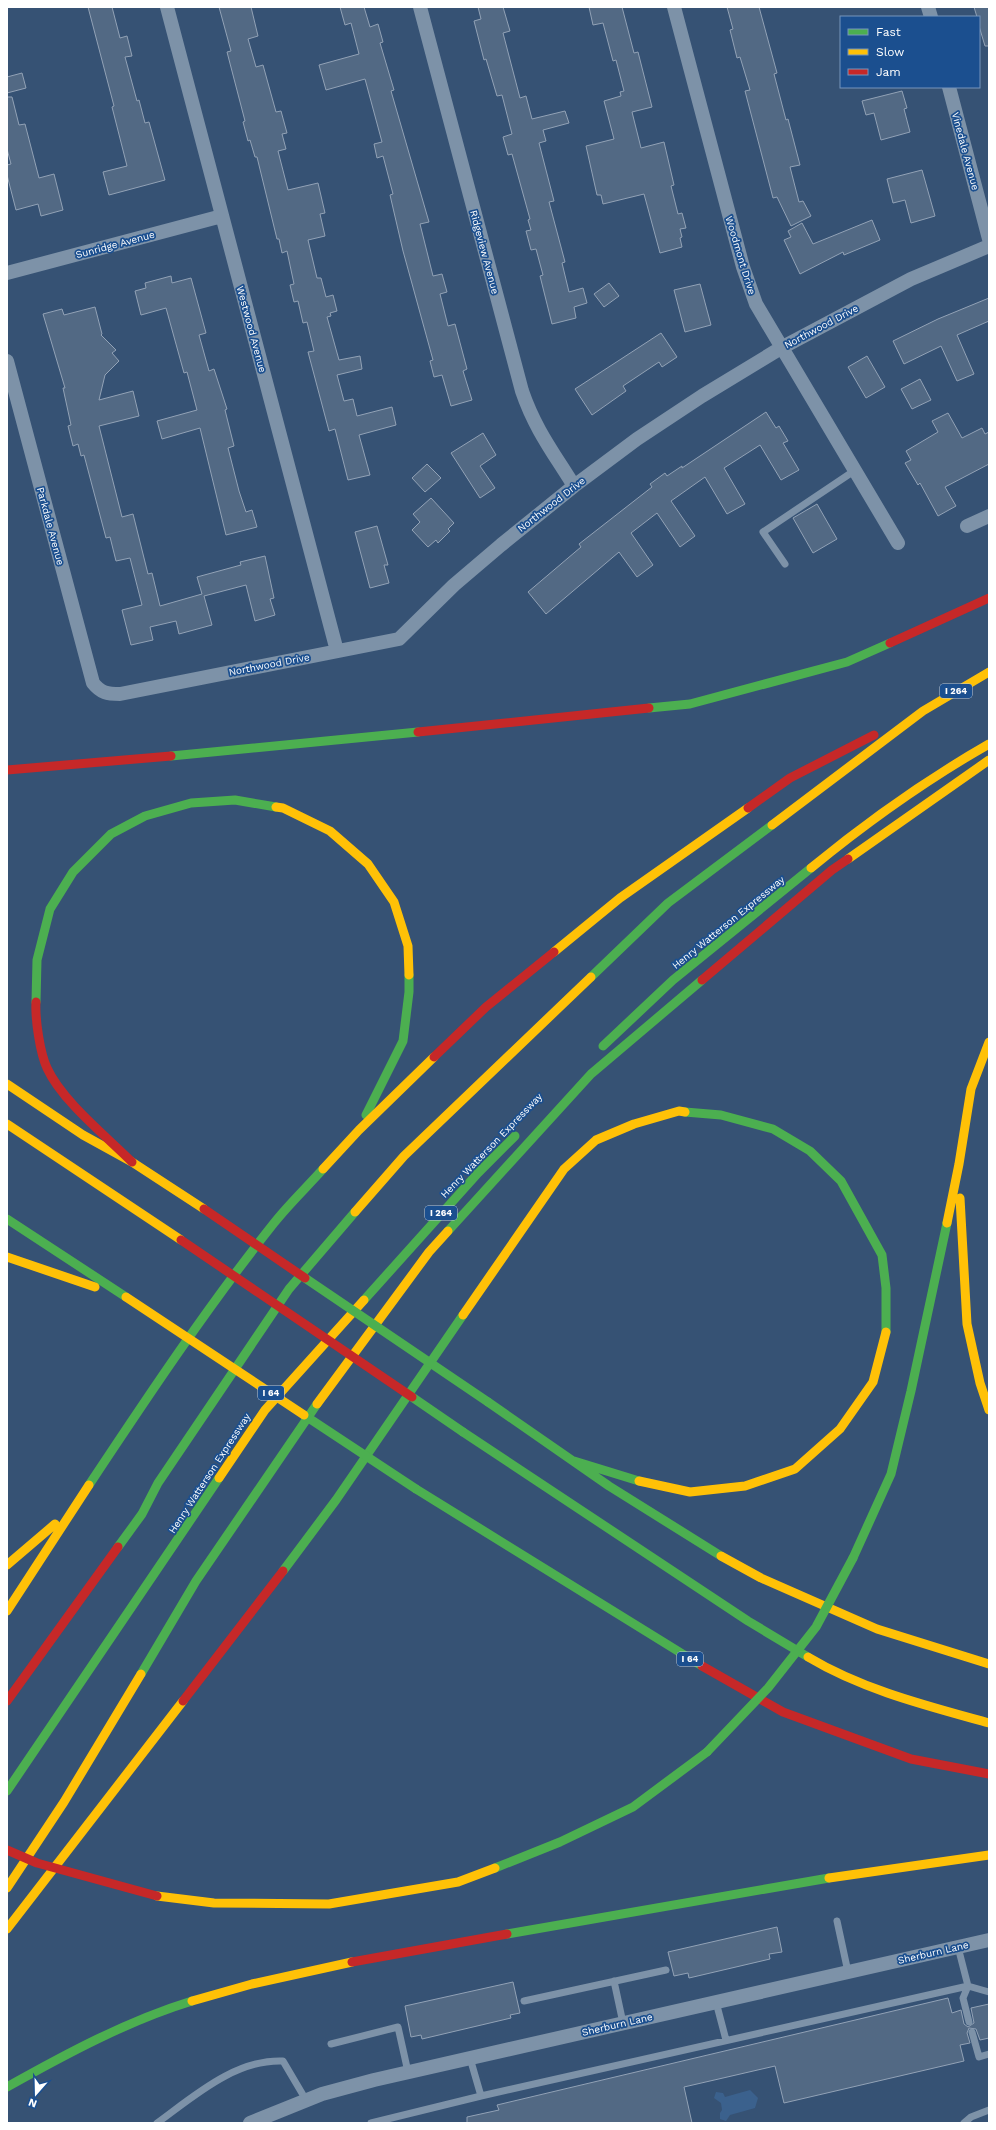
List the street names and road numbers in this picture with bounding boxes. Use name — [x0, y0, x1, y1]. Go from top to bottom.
street label: Vinedale Avenue — [950, 111, 981, 192]
street label: Ridgeview Avenue — [468, 209, 501, 296]
street label: Woodmont Drive — [723, 214, 758, 296]
street label: Sunridge Avenue — [74, 229, 156, 260]
street label: Westwood Avenue — [235, 285, 268, 374]
street label: Northwood Drive — [782, 302, 860, 351]
street label: Northwood Drive — [516, 475, 587, 534]
street label: Parkdale Avenue — [35, 486, 66, 567]
street label: Northwood Drive — [228, 651, 311, 678]
road number: I 264 — [940, 684, 972, 698]
street label: Henry Watterson Expressway — [670, 873, 787, 971]
street label: Henry Watterson Expressway — [438, 1090, 545, 1200]
road number: I 264 — [425, 1206, 457, 1220]
road number: I 64 — [258, 1386, 284, 1400]
street label: Henry Watterson Expressway — [166, 1410, 253, 1535]
road number: I 64 — [677, 1652, 703, 1666]
street label: Sherburn Lane — [897, 1939, 970, 1966]
street label: Sherburn Lane — [581, 2011, 654, 2038]

